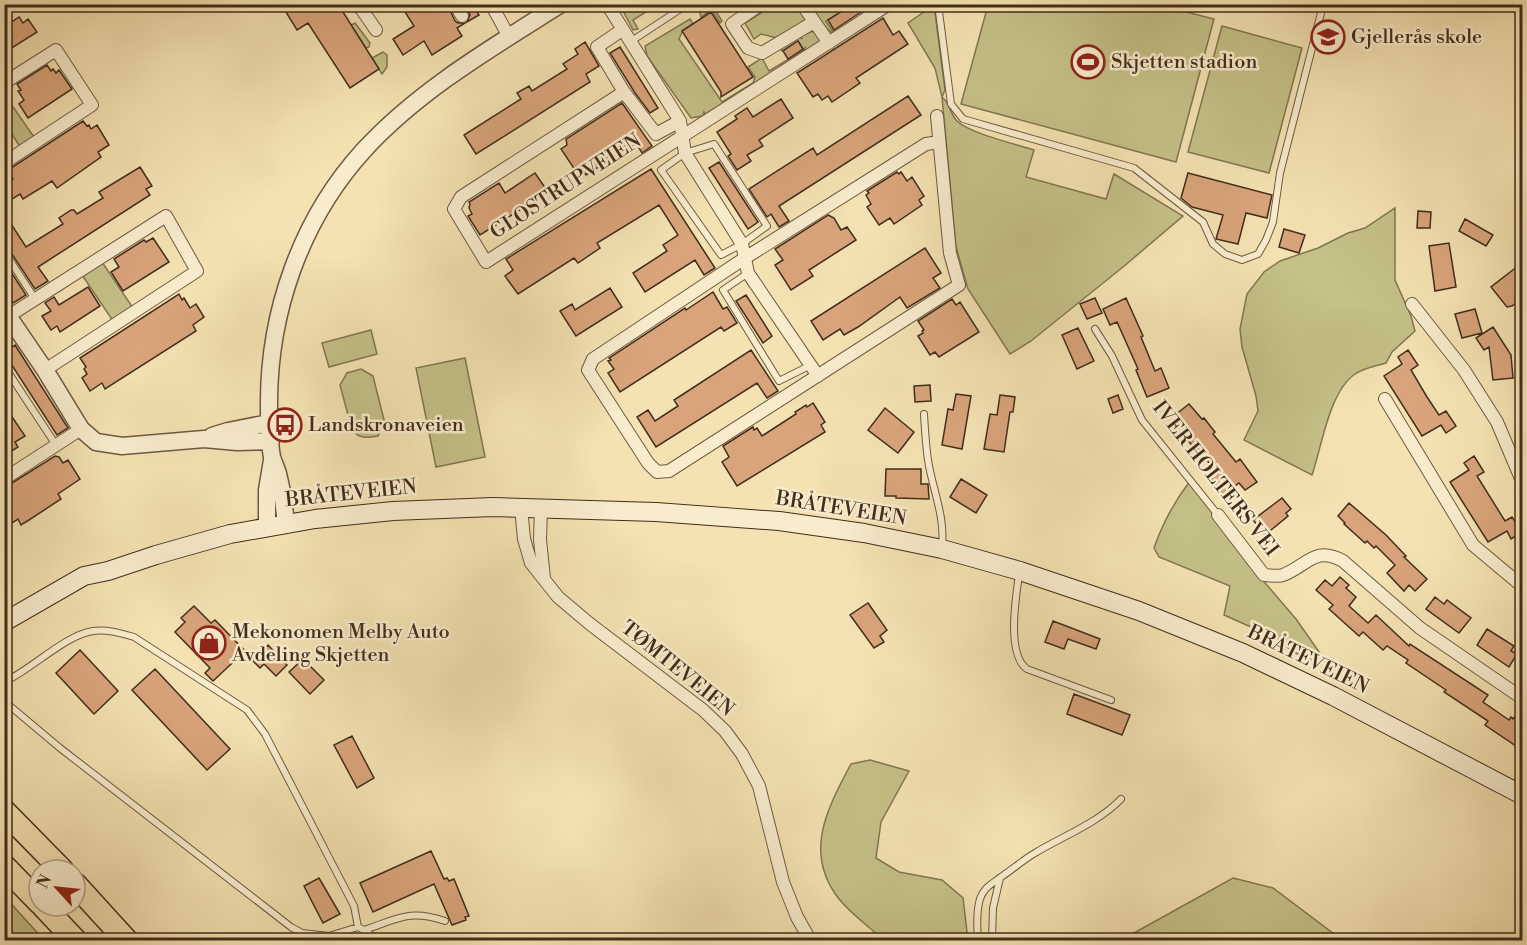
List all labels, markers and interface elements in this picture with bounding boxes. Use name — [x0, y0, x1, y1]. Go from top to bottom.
school or university icon: Gjellerås skole — [1310, 19, 1346, 55]
place label: Gjellerås skole — [1351, 25, 1482, 50]
sports icon: Skjetten stadion — [1070, 44, 1106, 80]
place label: Skjetten stadion — [1111, 50, 1257, 75]
street label: GLOSTRUPVEIEN — [486, 129, 646, 245]
street label: IVER HOLTERS VEI — [1147, 396, 1284, 562]
bus stop icon: Landskronaveien — [267, 407, 303, 443]
place label: Landskronaveien — [308, 413, 464, 438]
street label: BRÅTEVEIEN — [283, 474, 418, 513]
street label: BRÅTEVEIEN — [773, 485, 908, 532]
street label: TØMTEVEIEN — [615, 616, 739, 722]
street label: BRÅTEVEIEN — [1242, 618, 1373, 700]
place label: Mekonomen Melby Auto Avdeling Skjetten — [231, 620, 450, 668]
shop icon: Mekonomen Melby Auto Avdeling Skjetten — [191, 625, 227, 661]
north arrow — [27, 858, 87, 918]
text: N — [33, 871, 56, 892]

